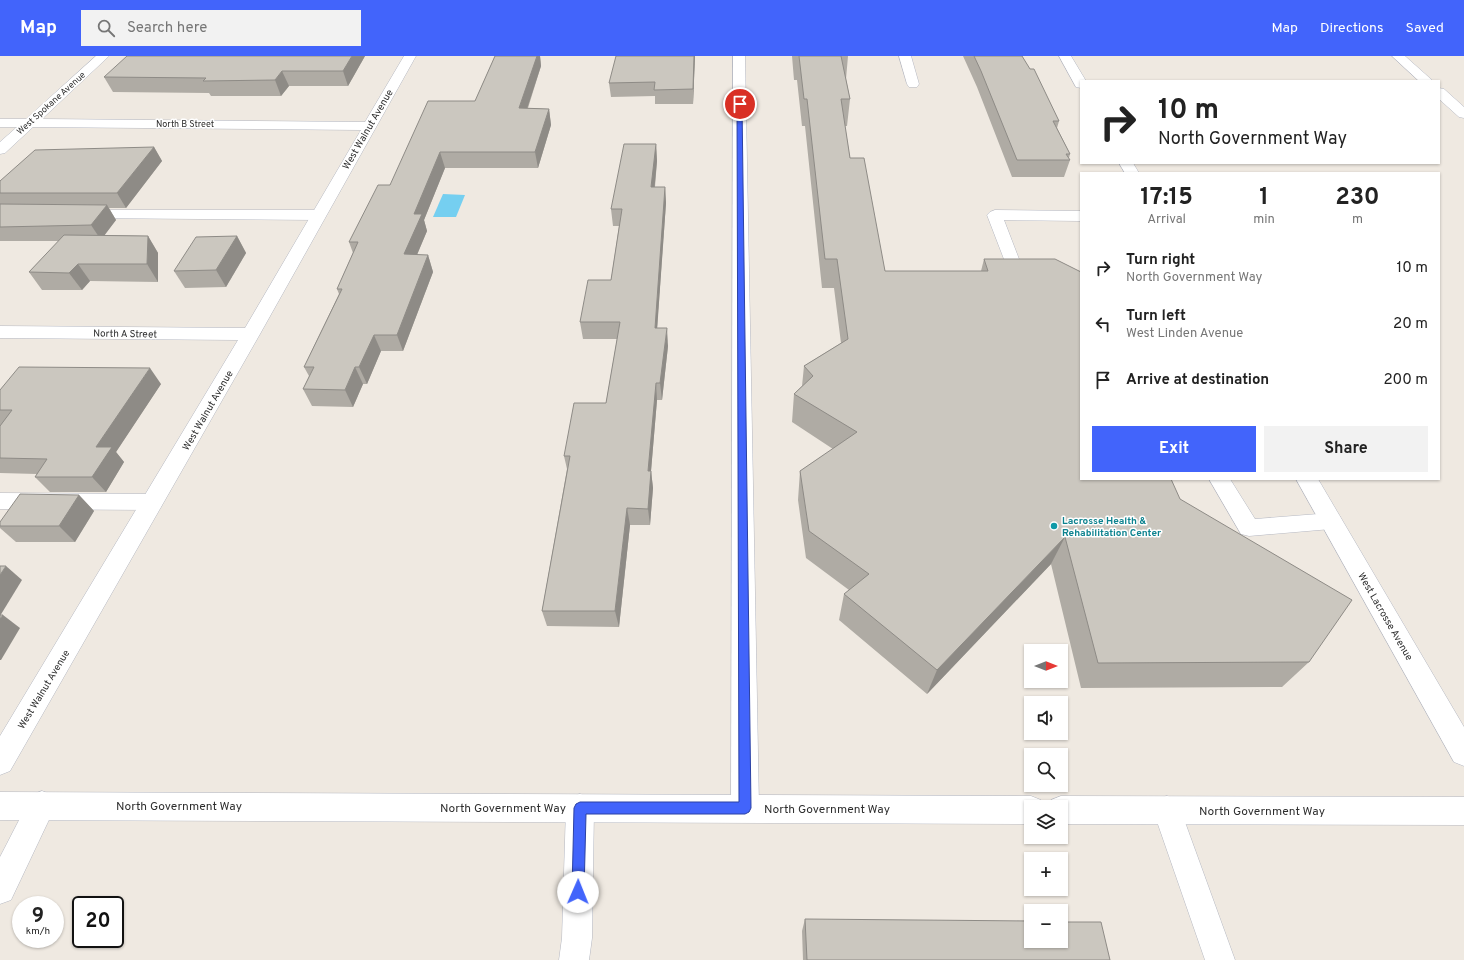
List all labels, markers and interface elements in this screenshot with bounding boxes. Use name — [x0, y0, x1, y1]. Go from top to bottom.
search box — [81, 10, 361, 46]
text: Map — [20, 16, 57, 40]
icon: search — [95, 17, 117, 39]
text: Search here — [127, 19, 207, 38]
text: Map — [1272, 20, 1298, 37]
text: Directions — [1320, 20, 1384, 37]
text: Saved — [1406, 20, 1444, 37]
street label: West Spokane Avenue — [15, 70, 88, 137]
street label: West Walnut Avenue — [340, 87, 397, 172]
pin — [723, 87, 757, 121]
icon: arrive — [729, 93, 751, 115]
text: 10 m — [1158, 93, 1219, 129]
icon: right — [1092, 96, 1144, 148]
street label: North B Street — [156, 119, 214, 130]
text: North Government Way — [1158, 128, 1347, 151]
text: 17:15 — [1140, 183, 1193, 213]
text: 1 — [1259, 183, 1269, 213]
text: 230 — [1335, 183, 1380, 213]
text: Arrival — [1147, 212, 1186, 228]
text: min — [1253, 212, 1275, 228]
text: m — [1352, 212, 1363, 228]
text: Turn right — [1126, 251, 1195, 270]
icon: right — [1092, 257, 1114, 279]
text: 10 m — [1397, 259, 1428, 278]
text: North Government Way — [1126, 270, 1262, 286]
text: Turn left — [1126, 307, 1186, 326]
icon: left — [1092, 313, 1114, 335]
text: 20 m — [1393, 315, 1428, 334]
text: West Linden Avenue — [1126, 326, 1243, 342]
street label: North A Street — [93, 327, 157, 342]
street label: West Walnut Avenue — [180, 368, 237, 453]
icon: arrive — [1092, 369, 1114, 391]
text: Arrive at destination — [1126, 371, 1269, 390]
text: 200 m — [1383, 371, 1428, 390]
button: Exit — [1092, 426, 1256, 472]
button: Share — [1264, 426, 1428, 472]
place label: Lacrosse Health & Rehabilitation Center — [1062, 515, 1162, 540]
marker: Lacrosse Health & Rehabilitation Center — [1049, 521, 1059, 531]
street label: West Lacrosse Avenue — [1354, 570, 1415, 663]
north arrow — [1024, 644, 1068, 688]
map controls — [1024, 644, 1068, 948]
street label: West Walnut Avenue — [15, 648, 73, 732]
button: sound — [1024, 696, 1068, 740]
button: search — [1024, 748, 1068, 792]
street label: North Government Way — [116, 799, 242, 815]
button: layers — [1024, 800, 1068, 844]
street label: North Government Way — [440, 801, 566, 817]
street label: North Government Way — [764, 802, 890, 818]
street label: North Government Way — [1199, 804, 1325, 820]
button: + — [1024, 852, 1068, 896]
position arrow — [557, 871, 599, 913]
speed limit sign: 20 — [72, 896, 124, 948]
text: 9 — [32, 904, 44, 930]
button: − — [1024, 904, 1068, 948]
text: km/h — [26, 925, 50, 938]

